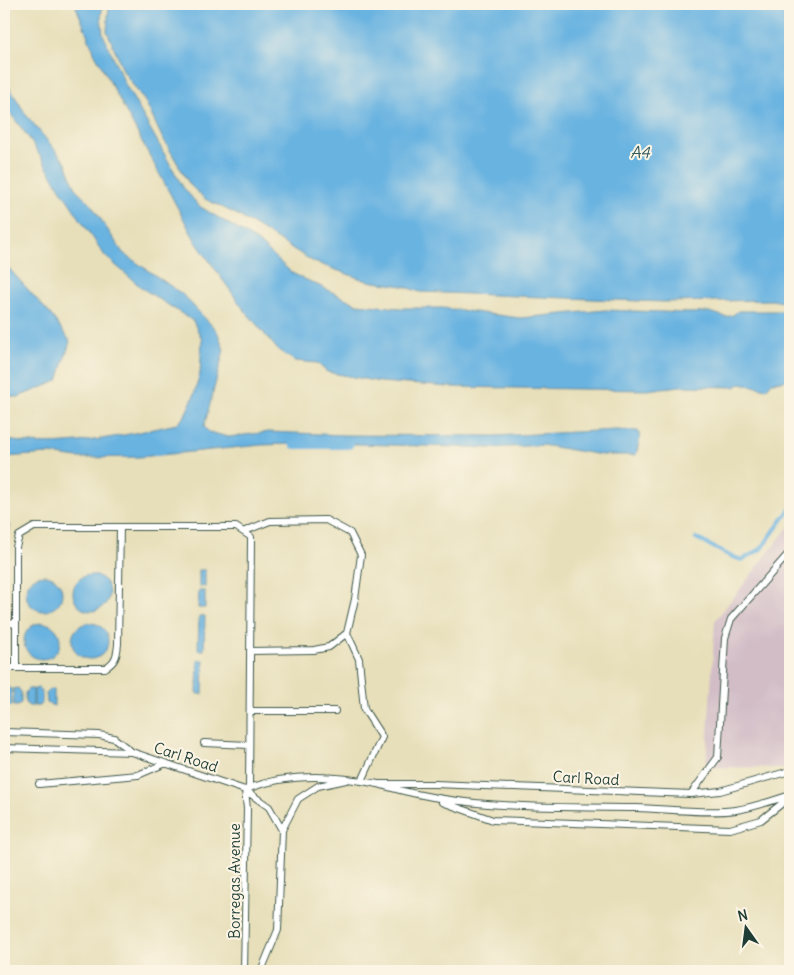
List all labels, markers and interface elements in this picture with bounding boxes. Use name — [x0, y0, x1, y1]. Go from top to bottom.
water label: A4 — [630, 142, 651, 162]
street label: Carl Road — [151, 738, 221, 776]
street label: Carl Road — [552, 767, 620, 789]
street label: Borregas Avenue — [225, 823, 244, 939]
north arrow — [722, 902, 772, 952]
text: N — [736, 905, 750, 925]

